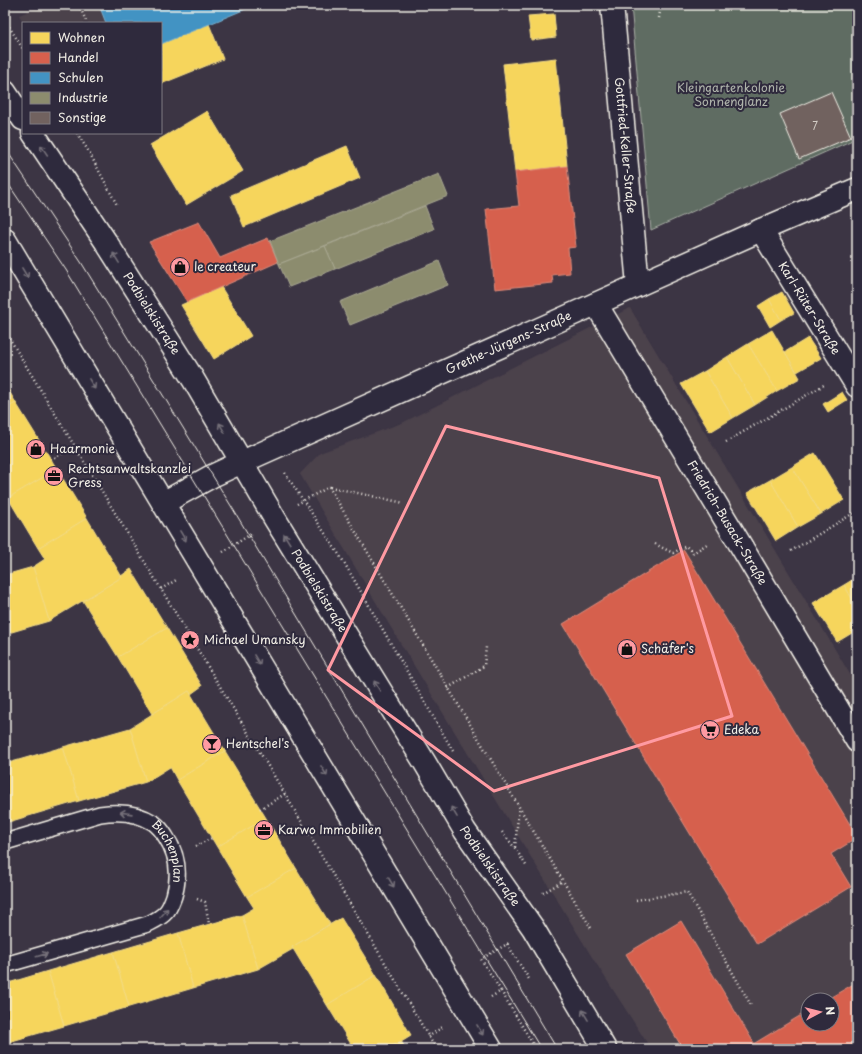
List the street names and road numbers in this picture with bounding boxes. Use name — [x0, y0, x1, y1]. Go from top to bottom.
street label: Gottfried-Keller-Straße — [611, 76, 641, 214]
street label: Karl-Rüter-Straße — [775, 258, 846, 358]
street label: Podbielskistraße — [119, 268, 185, 358]
street label: Grethe-Jürgens-Straße — [442, 306, 574, 378]
street label: Friedrich-Busack-Straße — [684, 456, 772, 588]
street label: Podbielskistraße — [288, 545, 352, 635]
street label: Buchenplan — [148, 815, 187, 884]
street label: Podbielskistraße — [456, 822, 525, 910]

